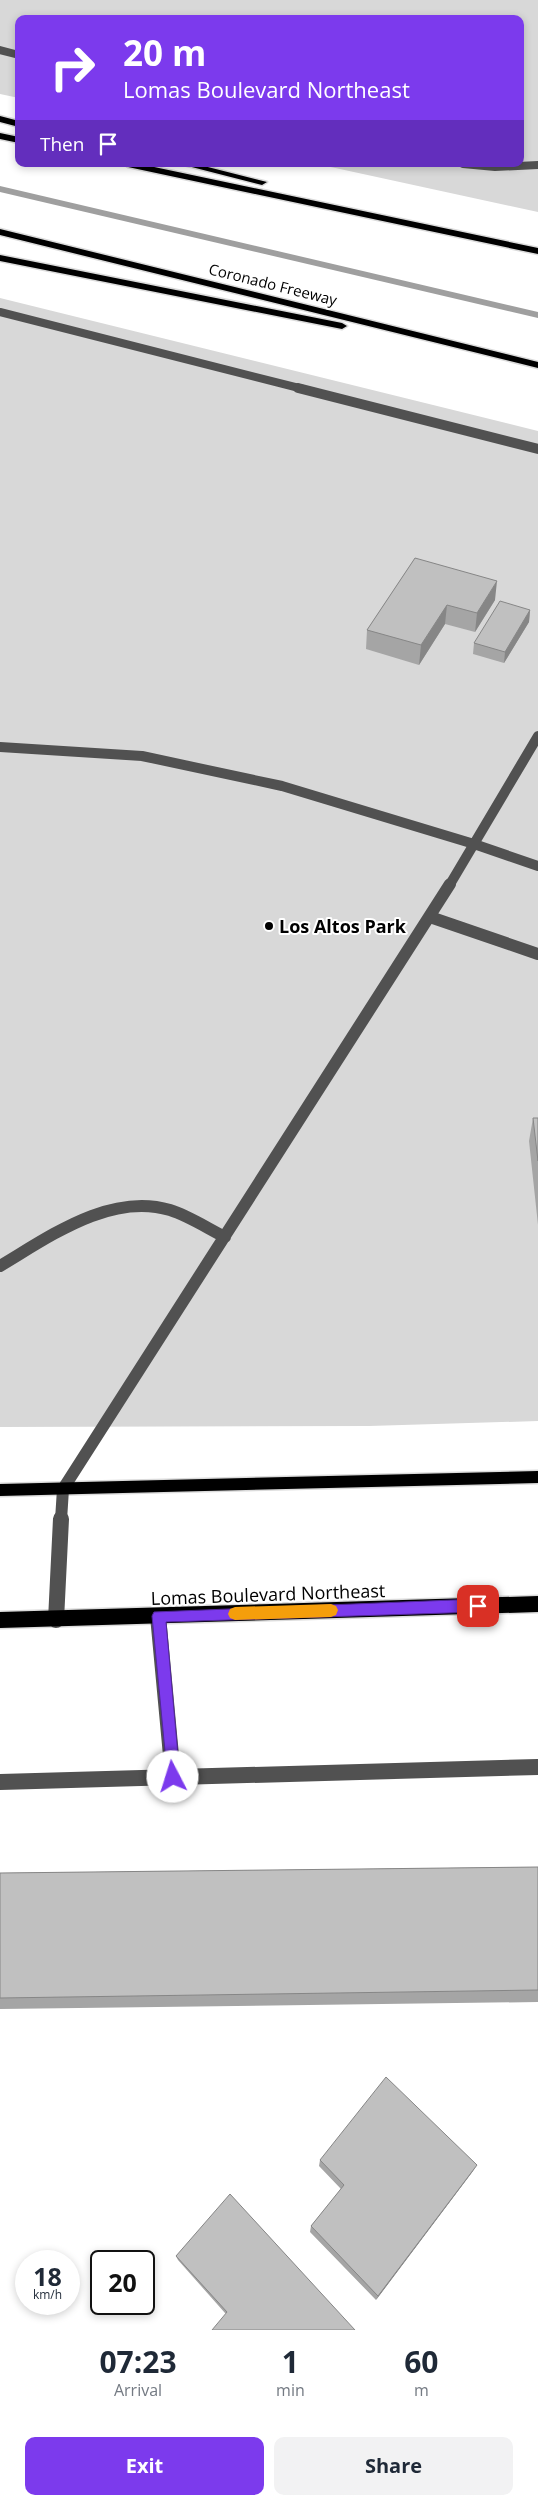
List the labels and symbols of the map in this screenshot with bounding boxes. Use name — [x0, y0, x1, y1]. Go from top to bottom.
street label: Coronado Freeway — [207, 258, 340, 310]
place label: Los Altos Park — [279, 914, 407, 938]
marker: Los Altos Park — [263, 920, 275, 932]
street label: Lomas Boulevard Northeast — [150, 1578, 386, 1610]
pin — [457, 1585, 499, 1627]
position arrow — [146, 1750, 198, 1802]
speed limit sign: 20 — [90, 2250, 155, 2315]

